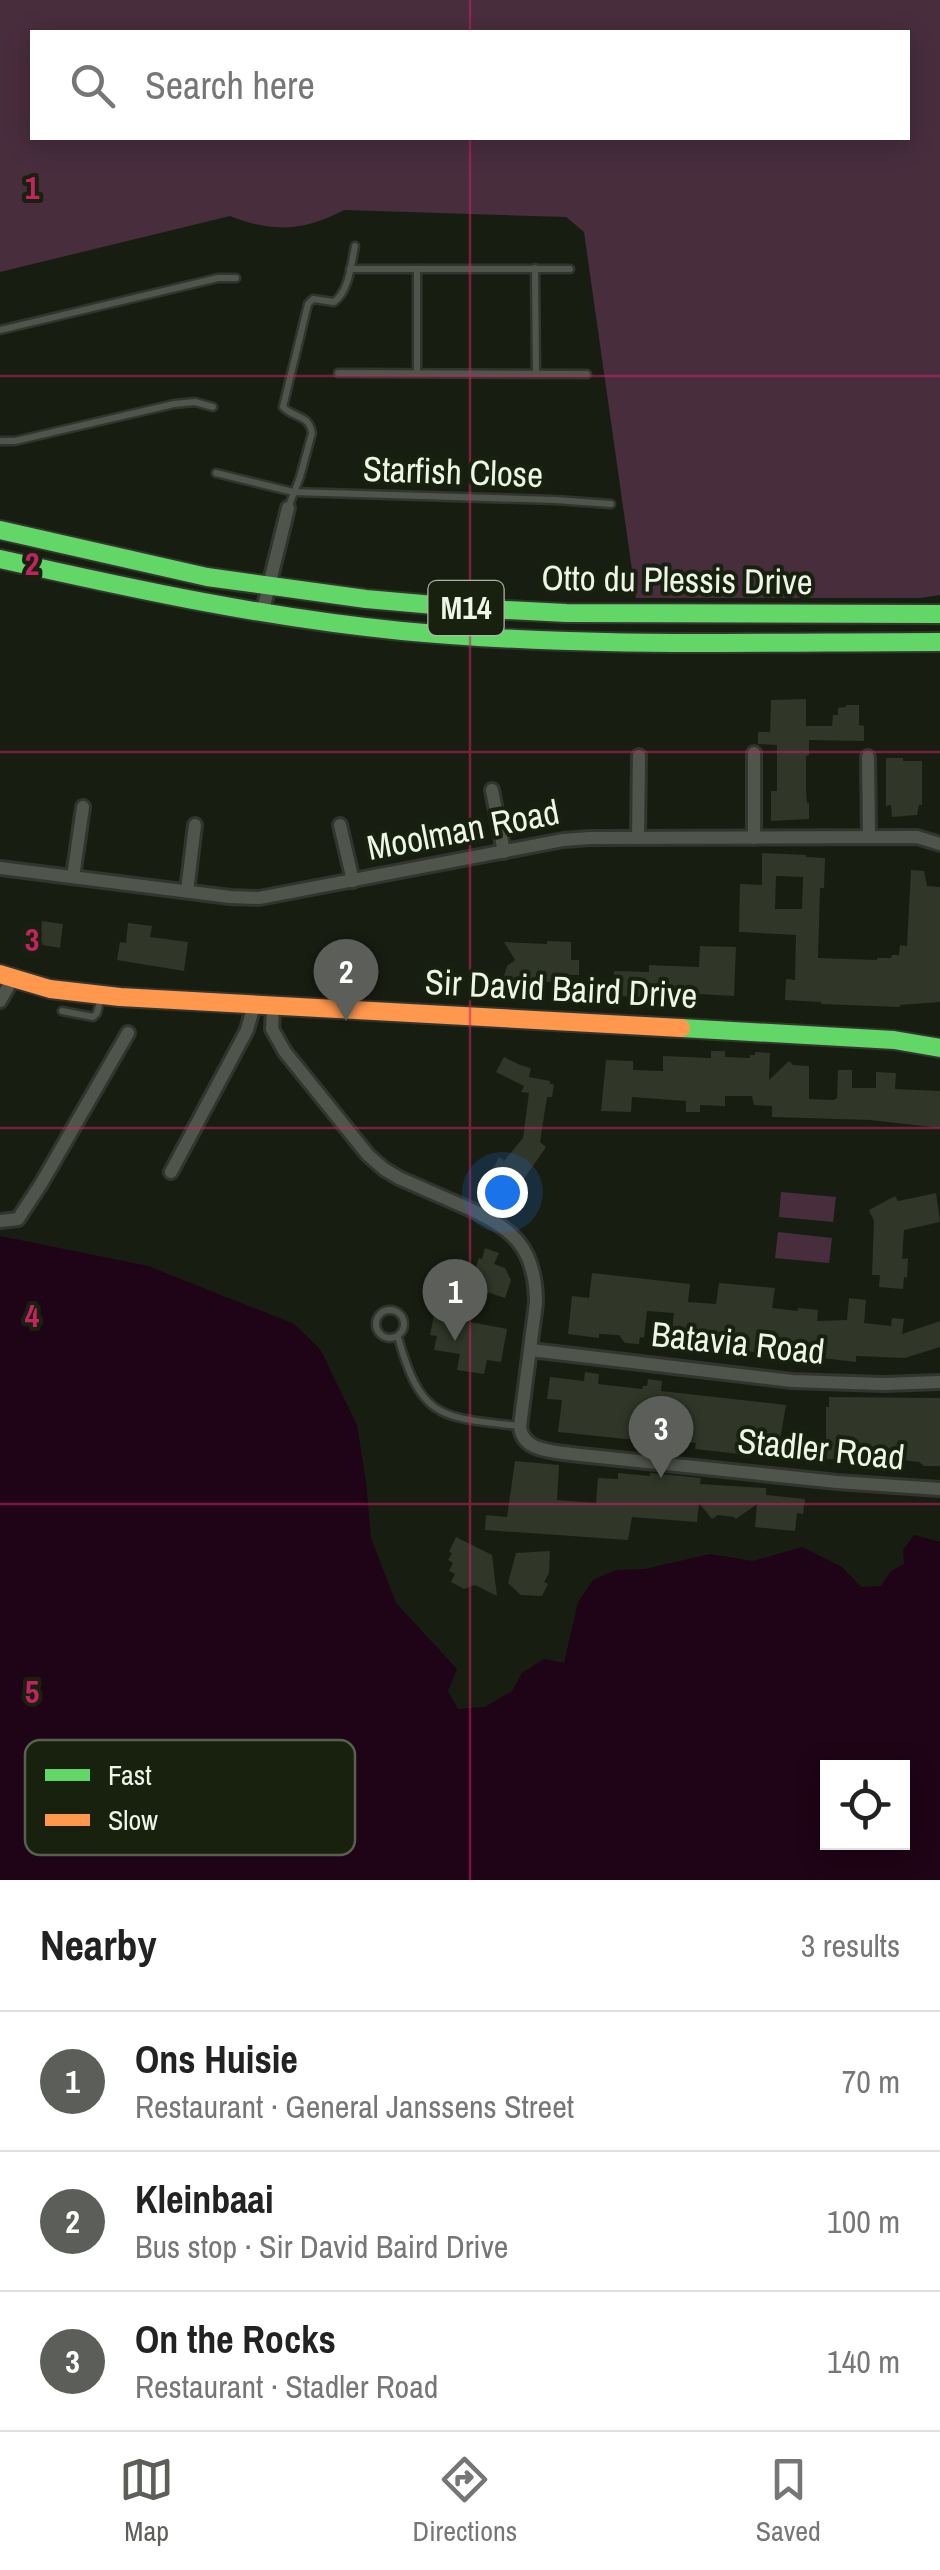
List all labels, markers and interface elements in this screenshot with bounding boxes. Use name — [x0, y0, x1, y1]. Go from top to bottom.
search box — [30, 30, 910, 140]
icon: search — [65, 58, 120, 113]
text: Search here — [145, 60, 315, 111]
text: 1 — [25, 166, 40, 209]
street label: Starfish Close — [362, 445, 544, 498]
text: 2 — [25, 542, 39, 585]
street label: Otto du Plessis Drive — [541, 554, 813, 605]
road number: M14 — [428, 581, 504, 635]
street label: Moolman Road — [363, 788, 563, 871]
text: 3 — [25, 918, 39, 961]
pin: 2 — [314, 938, 378, 1021]
street label: Sir David Baird Drive — [424, 958, 698, 1019]
your location — [477, 1167, 528, 1218]
pin: 1 — [422, 1258, 488, 1341]
text: 4 — [25, 1294, 40, 1337]
street label: Batavia Road — [649, 1310, 827, 1375]
pin: 3 — [628, 1396, 694, 1478]
street label: Stadler Road — [735, 1416, 907, 1481]
text: 5 — [25, 1670, 39, 1713]
legend — [25, 1740, 355, 1855]
text: Fast — [108, 1756, 152, 1794]
map controls — [820, 1760, 910, 1850]
button: locate — [820, 1760, 910, 1850]
text: Slow — [108, 1801, 158, 1839]
text: Nearby — [40, 1917, 157, 1973]
text: 3 results — [801, 1924, 900, 1967]
text: Ons Huisie — [135, 2034, 298, 2085]
text: 1 — [65, 2060, 80, 2103]
text: 70 m — [842, 2060, 900, 2103]
text: Restaurant · General Janssens Street — [135, 2085, 574, 2128]
text: Kleinbaai — [135, 2174, 274, 2225]
text: 2 — [65, 2200, 80, 2243]
text: 100 m — [827, 2200, 900, 2243]
text: Bus stop · Sir David Baird Drive — [135, 2225, 508, 2268]
text: On the Rocks — [135, 2314, 336, 2365]
text: 3 — [65, 2340, 80, 2383]
text: 140 m — [827, 2340, 900, 2383]
text: Restaurant · Stadler Road — [135, 2365, 438, 2408]
tab: Map — [119, 2452, 174, 2550]
tab: Directions — [413, 2452, 517, 2550]
tab: Saved — [756, 2452, 821, 2550]

